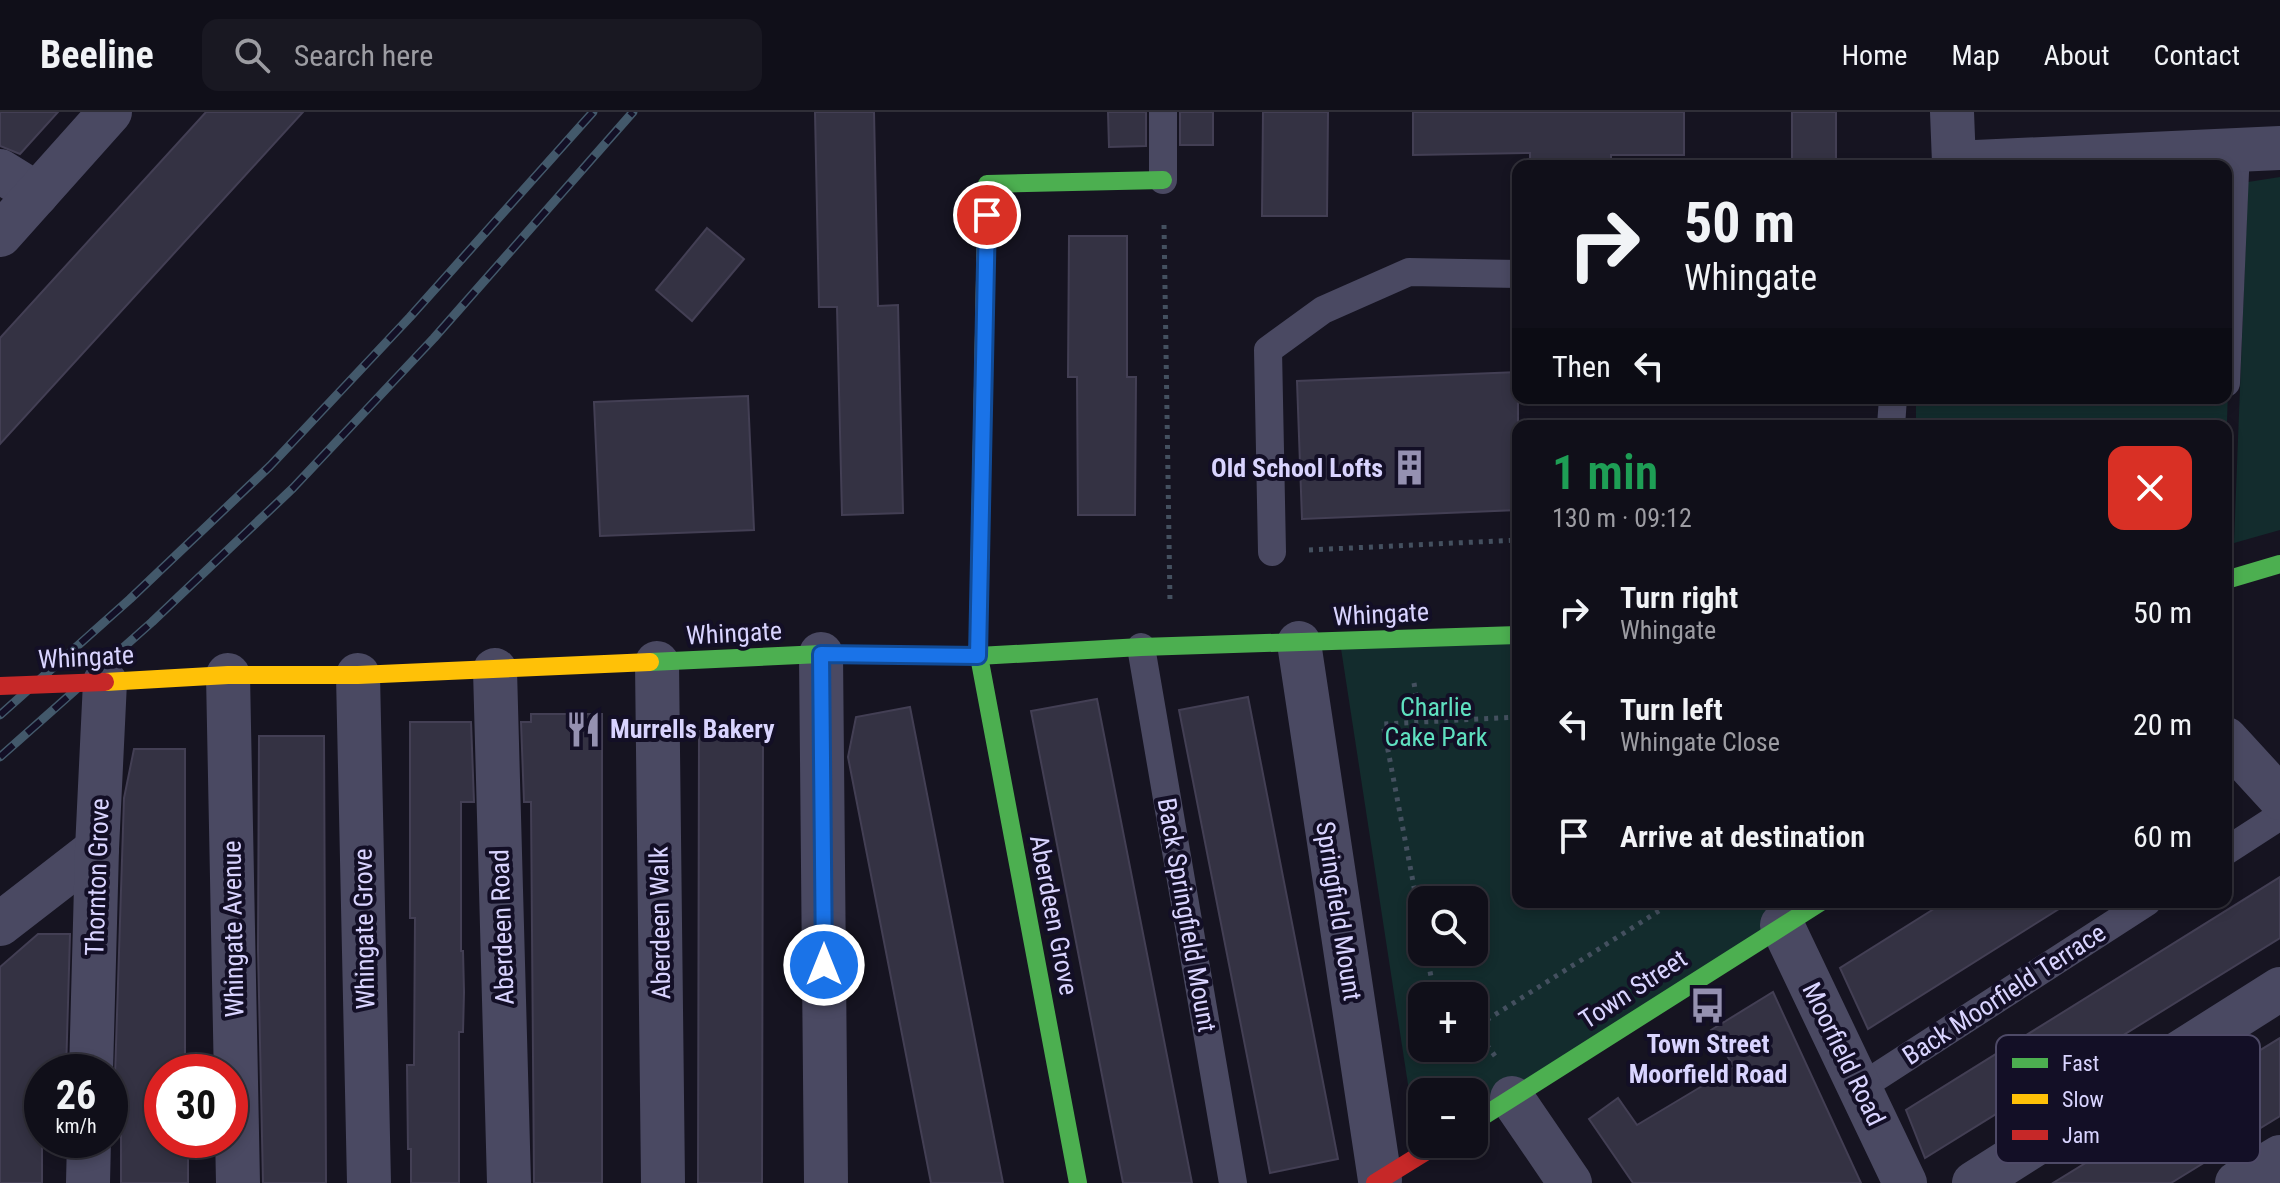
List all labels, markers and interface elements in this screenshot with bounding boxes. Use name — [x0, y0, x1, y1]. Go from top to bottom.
search box — [202, 19, 762, 91]
text: Beeline — [40, 33, 154, 77]
icon: search — [230, 33, 274, 77]
text: Search here — [294, 38, 433, 73]
text: Home — [1842, 39, 1907, 72]
text: Map — [1951, 39, 2000, 72]
text: About — [2044, 39, 2110, 72]
text: Contact — [2154, 39, 2240, 72]
pin — [953, 181, 1021, 249]
text: 50 m — [1684, 190, 1795, 256]
icon: right — [1552, 192, 1656, 296]
icon: arrive — [965, 193, 1009, 237]
text: Whingate — [1684, 257, 1817, 299]
icon: left — [1627, 344, 1671, 388]
text: Then — [1552, 349, 1611, 384]
text: 1 min — [1552, 444, 1658, 501]
button: close — [2108, 446, 2192, 530]
building icon: Old School Lofts — [1390, 449, 1428, 487]
place label: Old School Lofts — [1211, 453, 1383, 483]
text: 130 m · 09:12 — [1552, 503, 1692, 533]
text: Turn right — [1620, 580, 1738, 615]
icon: right — [1552, 590, 1596, 634]
text: 50 m — [2133, 595, 2192, 630]
street label: Whingate — [1332, 597, 1430, 631]
text: Whingate — [1620, 615, 1716, 645]
street label: Whingate — [685, 616, 783, 650]
street label: Whingate — [37, 640, 135, 674]
park label: Charlie Cake Park — [1384, 692, 1488, 752]
text: Turn left — [1620, 692, 1723, 727]
icon: left — [1552, 702, 1596, 746]
text: 20 m — [2133, 707, 2192, 742]
restaurant icon: Murrells Bakery — [565, 710, 603, 748]
place label: Murrells Bakery — [610, 714, 775, 744]
text: Whingate Close — [1620, 727, 1780, 757]
street label: Back Springfield Mount — [1152, 796, 1222, 1034]
street label: Thornton Grove — [79, 798, 115, 956]
icon: arrive — [1552, 814, 1596, 858]
street label: Springfield Mount — [1310, 819, 1368, 1003]
text: Arrive at destination — [1620, 819, 1865, 854]
text: 60 m — [2133, 819, 2192, 854]
street label: Aberdeen Grove — [1024, 832, 1084, 998]
street label: Whingate Avenue — [216, 840, 250, 1018]
street label: Aberdeen Walk — [644, 846, 676, 1000]
street label: Whingate Grove — [348, 848, 380, 1010]
street label: Aberdeen Road — [484, 849, 520, 1005]
map controls — [1408, 886, 1488, 1158]
button: search — [1408, 886, 1488, 966]
street label: Back Moorfield Terrace — [1897, 917, 2111, 1071]
position arrow — [782, 923, 866, 1007]
street label: Town Street — [1574, 943, 1692, 1035]
street label: Moorfield Road — [1796, 977, 1892, 1131]
button: + — [1408, 982, 1488, 1062]
bus stop icon: Town Street Moorfield Road — [1689, 986, 1727, 1024]
place label: Town Street Moorfield Road — [1629, 1029, 1787, 1089]
legend — [1996, 1035, 2260, 1163]
text: Fast — [2062, 1051, 2099, 1076]
speed limit sign: 30 — [144, 1054, 248, 1158]
text: 26 — [56, 1072, 96, 1119]
button: − — [1408, 1078, 1488, 1158]
text: Slow — [2062, 1087, 2104, 1112]
text: km/h — [55, 1114, 97, 1138]
text: Jam — [2062, 1123, 2100, 1148]

